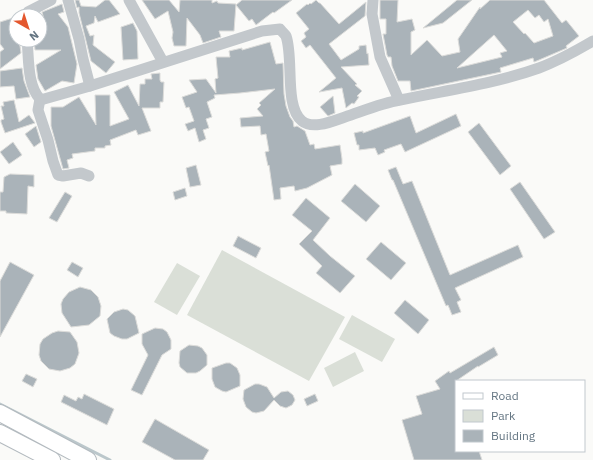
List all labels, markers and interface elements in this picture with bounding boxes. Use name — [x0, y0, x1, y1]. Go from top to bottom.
north arrow — [8, 8, 48, 48]
text: N — [27, 28, 42, 44]
legend — [455, 380, 585, 452]
text: Road — [491, 388, 519, 403]
text: Park — [491, 408, 516, 423]
text: Building — [491, 428, 536, 443]

